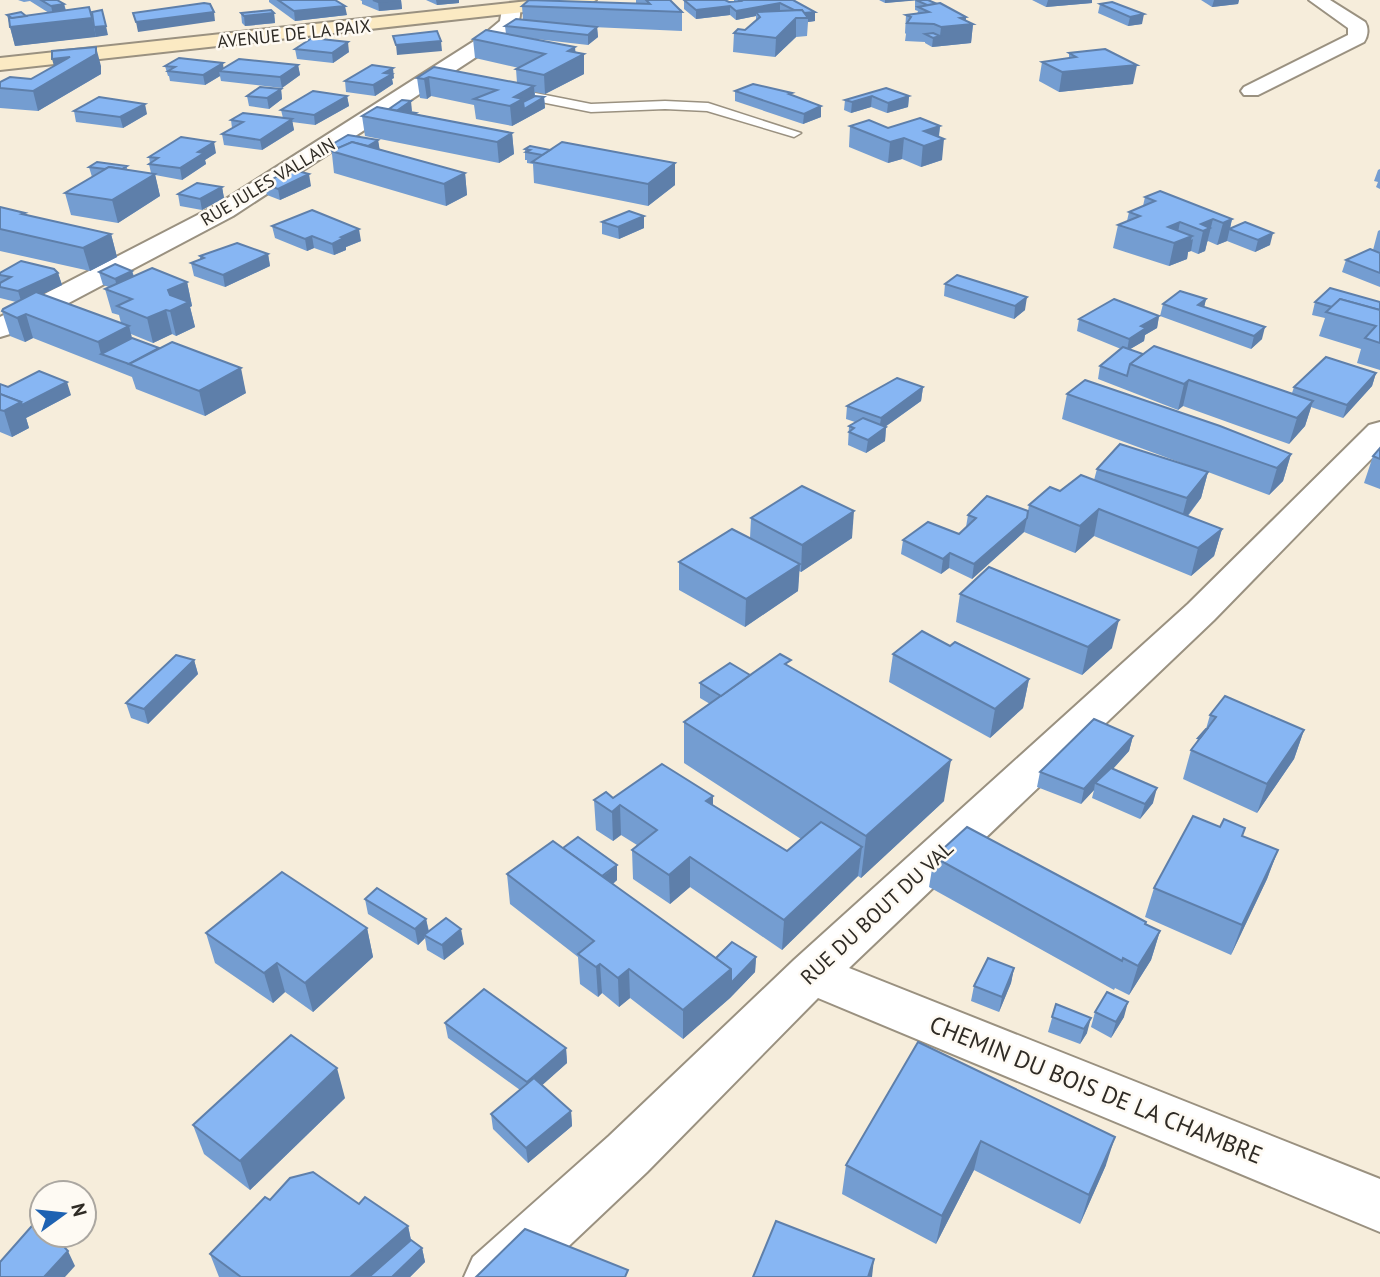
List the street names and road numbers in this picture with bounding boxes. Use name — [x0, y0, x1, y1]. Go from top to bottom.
street label: AVENUE DE LA PAIX — [216, 14, 372, 53]
street label: RUE JULES VALLAIN — [196, 132, 339, 231]
street label: RUE DU BOUT DU VAL — [795, 835, 959, 990]
street label: CHEMIN DU BOIS DE LA CHAMBRE — [925, 1008, 1267, 1171]

